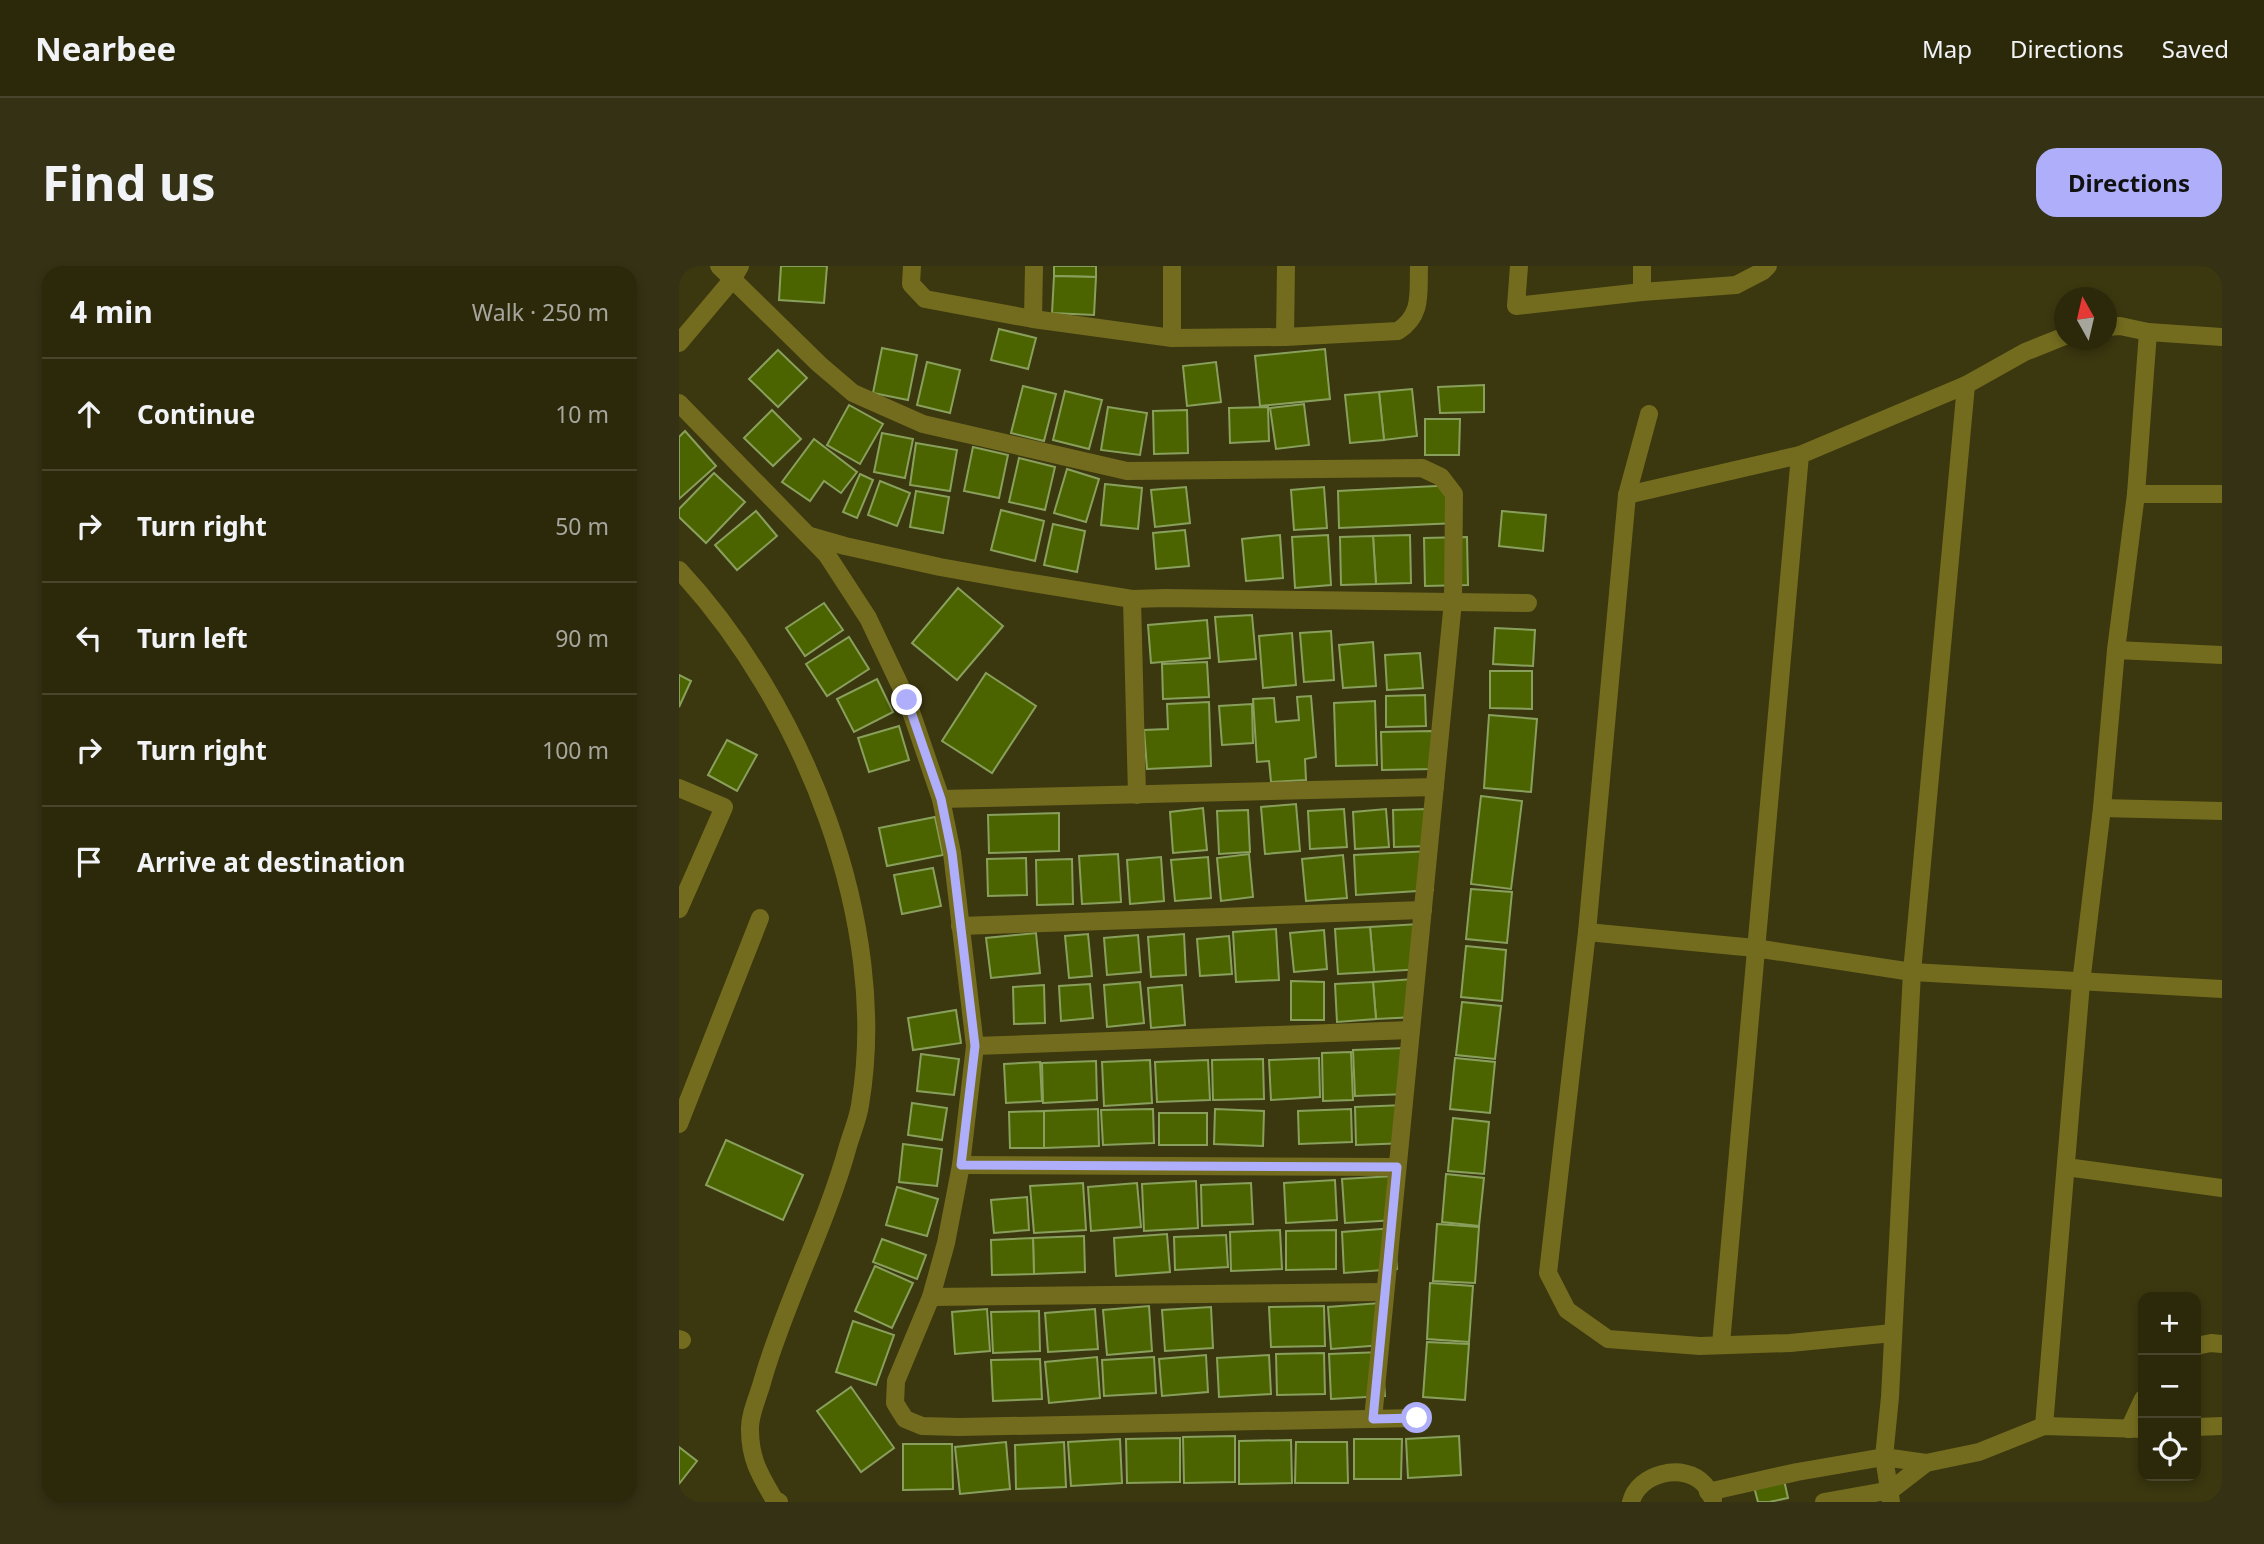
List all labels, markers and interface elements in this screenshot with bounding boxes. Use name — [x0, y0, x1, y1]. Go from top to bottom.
text: Nearbee — [35, 26, 176, 71]
text: Map — [1922, 32, 1972, 65]
text: Directions — [2010, 32, 2124, 65]
text: Saved — [2162, 32, 2229, 65]
button: Directions — [2036, 148, 2222, 217]
text: Find us — [42, 149, 216, 215]
north arrow — [2054, 287, 2117, 350]
text: 4 min — [70, 291, 153, 332]
text: Walk · 250 m — [472, 296, 609, 328]
icon: ahead — [70, 395, 108, 433]
text: Continue — [137, 396, 255, 432]
text: 10 m — [555, 398, 609, 430]
icon: right — [70, 507, 108, 545]
text: Turn right — [137, 508, 267, 544]
text: 50 m — [555, 510, 609, 542]
icon: left — [70, 619, 108, 657]
text: Turn left — [137, 620, 248, 656]
text: 90 m — [555, 622, 609, 654]
route end — [891, 684, 922, 715]
icon: right — [70, 731, 108, 769]
text: Turn right — [137, 732, 267, 768]
text: 100 m — [542, 734, 609, 766]
icon: arrive — [70, 843, 108, 881]
text: Arrive at destination — [137, 844, 406, 880]
map controls — [2138, 1292, 2201, 1481]
button: + — [2138, 1292, 2201, 1355]
button: − — [2138, 1355, 2201, 1418]
route start — [1401, 1402, 1432, 1433]
button: locate — [2138, 1418, 2201, 1481]

